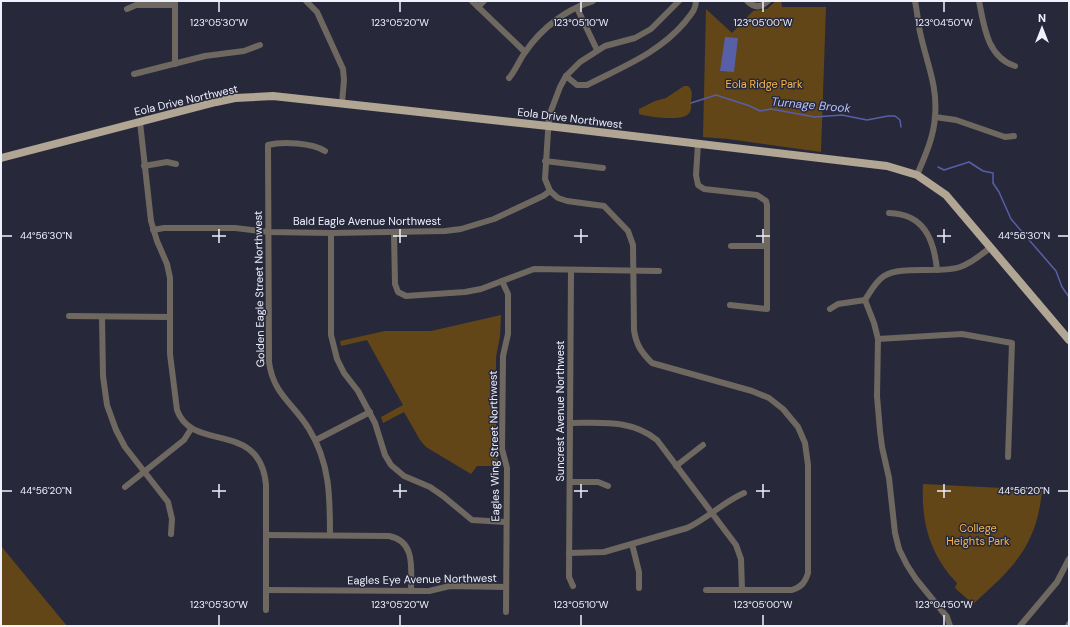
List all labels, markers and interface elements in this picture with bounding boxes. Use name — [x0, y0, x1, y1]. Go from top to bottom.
north arrow — [1022, 8, 1062, 48]
text: N — [1038, 11, 1046, 25]
text: 123°05'30"W — [190, 16, 248, 29]
text: 123°05'20"W — [371, 16, 429, 29]
text: 123°05'10"W — [553, 16, 609, 29]
text: 123°05'00"W — [734, 16, 793, 29]
text: 123°04'50"W — [915, 16, 973, 29]
park label: Eola Ridge Park — [726, 77, 803, 91]
street label: Eola Drive Northwest — [133, 81, 239, 119]
water label: Turnage Brook — [771, 94, 852, 117]
street label: Eola Drive Northwest — [517, 105, 623, 131]
street label: Golden Eagle Street Northwest — [251, 211, 267, 367]
street label: Bald Eagle Avenue Northwest — [293, 214, 441, 228]
text: 44°56'30"N — [20, 229, 72, 242]
text: 44°56'30"N — [998, 229, 1050, 242]
street label: Suncrest Avenue Northwest — [553, 340, 567, 482]
street label: Eagles Wing Street Northwest — [486, 370, 502, 522]
text: 44°56'20"N — [20, 484, 72, 497]
text: 44°56'20"N — [998, 484, 1050, 497]
park label: College Heights Park — [946, 521, 1010, 548]
street label: Eagles Eye Avenue Northwest — [347, 571, 497, 587]
text: 123°05'30"W — [190, 598, 248, 611]
text: 123°05'20"W — [371, 598, 429, 611]
text: 123°05'10"W — [553, 598, 609, 611]
text: 123°05'00"W — [734, 598, 793, 611]
text: 123°04'50"W — [915, 598, 973, 611]

